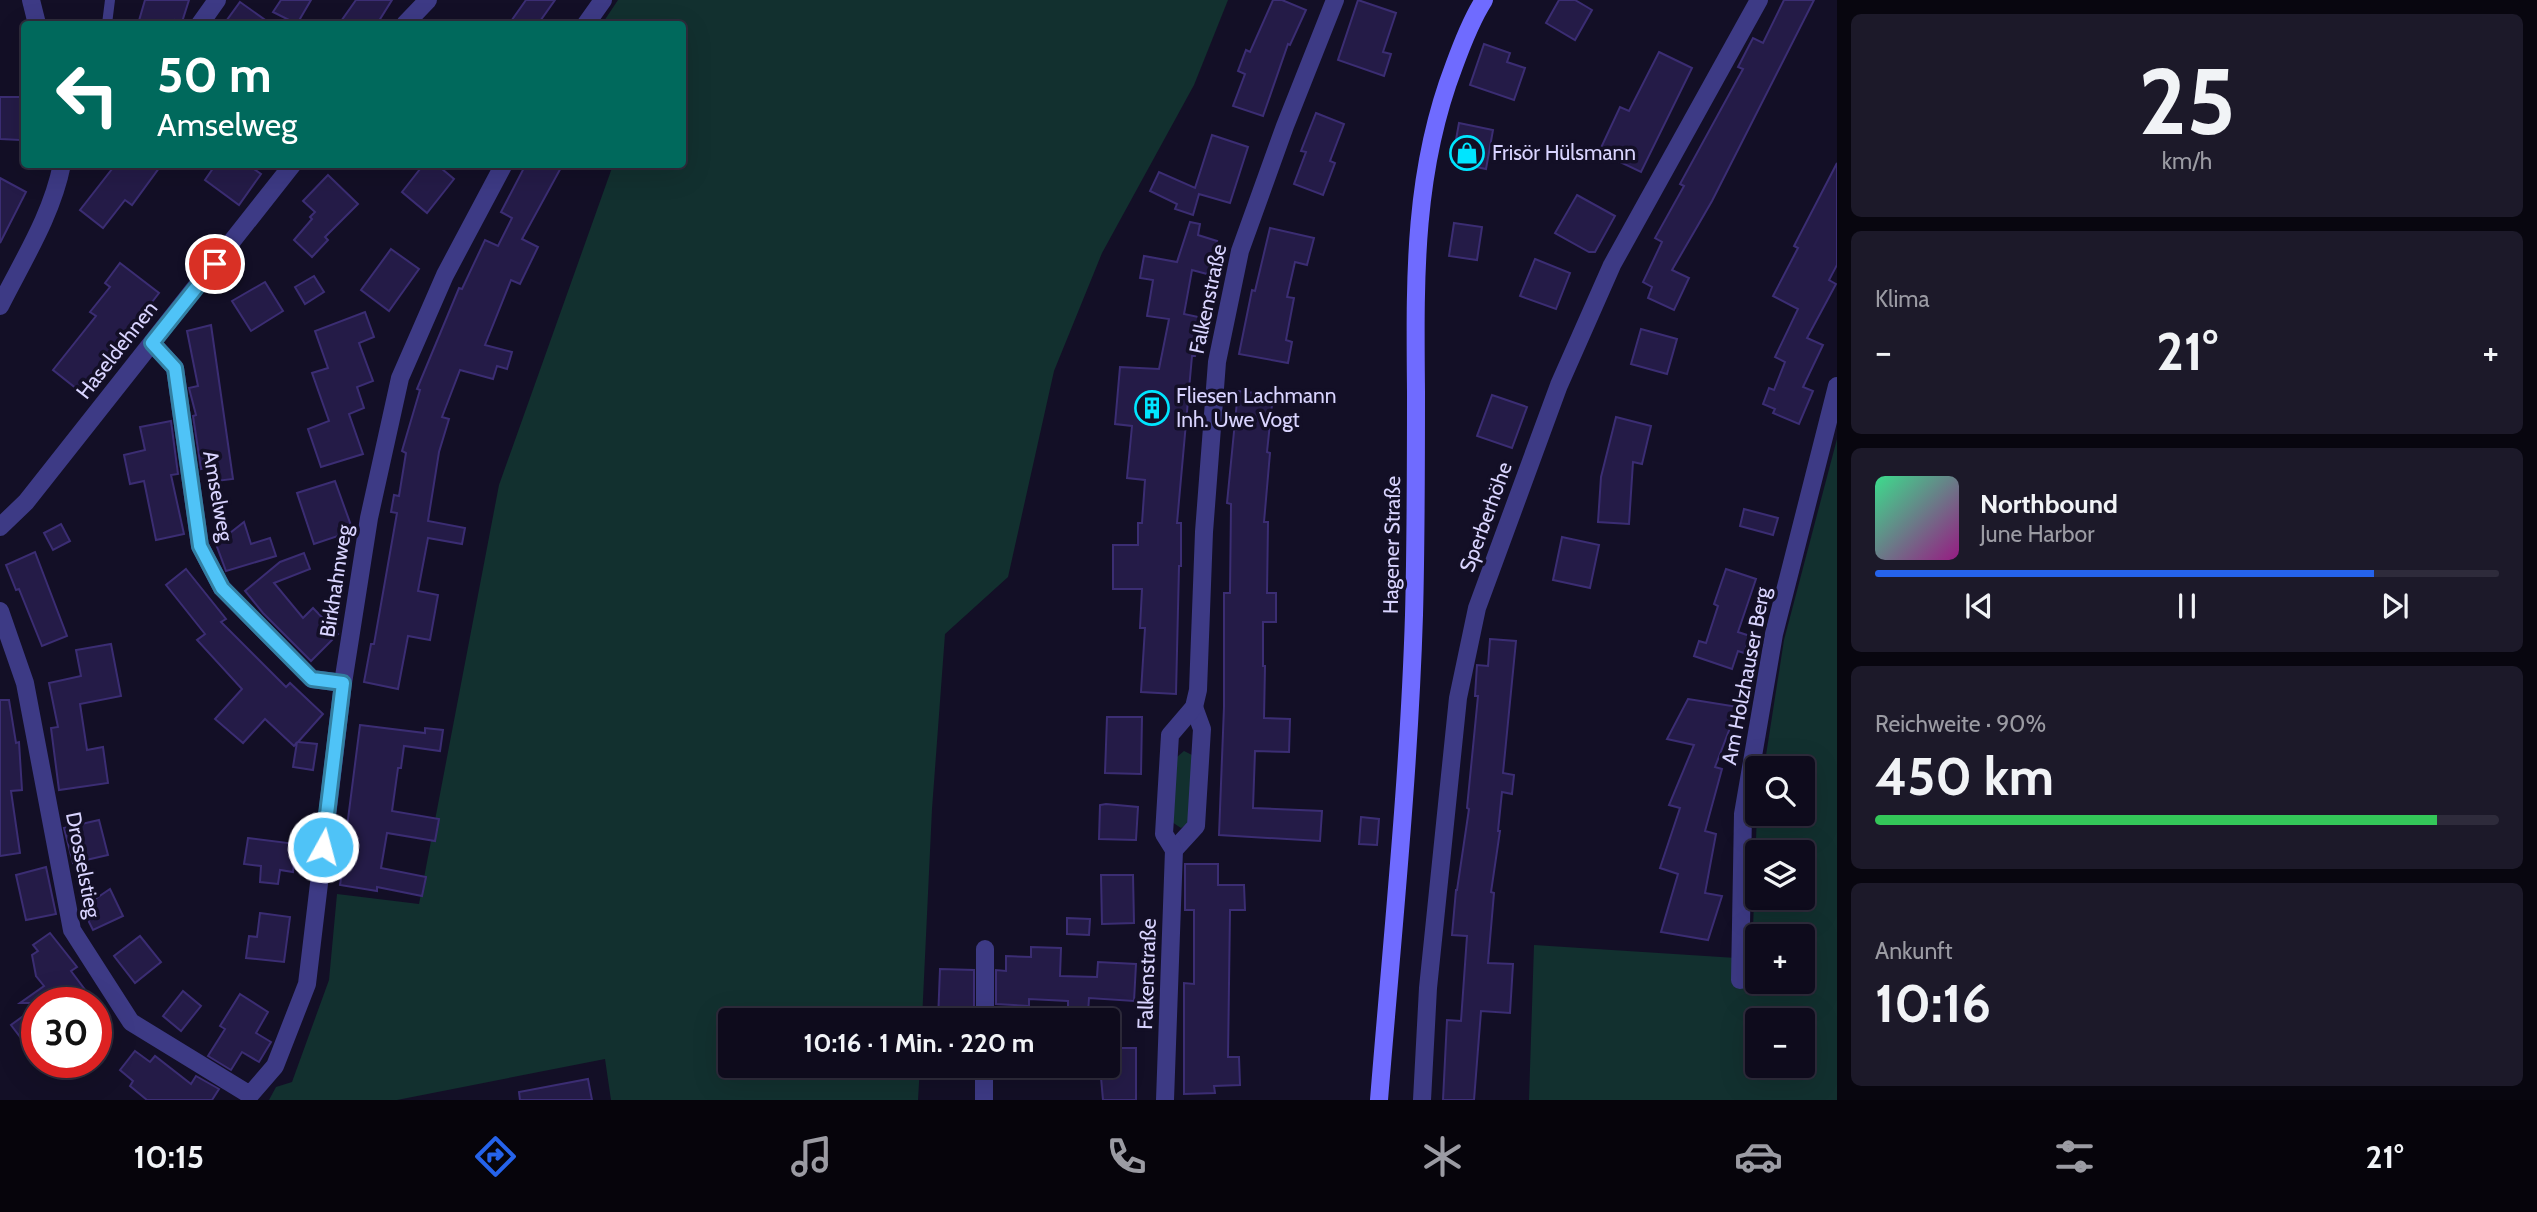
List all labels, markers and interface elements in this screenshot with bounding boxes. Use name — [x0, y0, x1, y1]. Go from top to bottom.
text: 50 m — [157, 45, 272, 104]
text: 25 — [2138, 46, 2236, 157]
icon: left — [42, 49, 133, 140]
text: Amselweg — [157, 105, 297, 144]
shop icon: Frisör Hülsmann — [1448, 134, 1486, 172]
place label: Frisör Hülsmann — [1492, 140, 1636, 165]
text: km/h — [2162, 147, 2212, 175]
pin — [185, 234, 245, 294]
street label: Falkenstraße — [1184, 242, 1231, 356]
icon: arrive — [196, 245, 234, 283]
text: Klima — [1875, 285, 1930, 313]
street label: Haseldehnen — [71, 296, 162, 403]
text: 21° — [2156, 320, 2218, 383]
text: − — [1875, 328, 1892, 375]
text: + — [2482, 328, 2499, 375]
place label: Fliesen Lachmann Inh. Uwe Vogt — [1176, 383, 1337, 432]
building icon: Fliesen Lachmann Inh. Uwe Vogt — [1133, 389, 1171, 427]
street label: Amselweg — [198, 448, 239, 544]
street label: Sperberhöhe — [1454, 458, 1517, 575]
street label: Hagener Straße — [1378, 475, 1405, 614]
text: Northbound — [1980, 488, 2118, 520]
text: June Harbor — [1980, 520, 2094, 548]
street label: Birkhahnweg — [314, 522, 357, 639]
street label: Am Holzhauser Berg — [1716, 584, 1775, 767]
icon: previous — [1960, 587, 1998, 625]
icon: pause — [2168, 587, 2206, 625]
icon: next — [2376, 587, 2414, 625]
text: Reichweite · 90% — [1875, 710, 2046, 738]
text: 450 km — [1875, 745, 2054, 808]
map controls — [1745, 756, 1815, 1078]
button: search — [1745, 756, 1815, 826]
street label: Drosselstieg — [61, 810, 106, 921]
position arrow — [286, 810, 360, 884]
button: layers — [1745, 840, 1815, 910]
street label: Falkenstraße — [1132, 918, 1161, 1030]
button: + — [1745, 924, 1815, 994]
text: Ankunft — [1875, 937, 1953, 965]
text: 10:16 — [1875, 972, 1991, 1035]
speed limit sign: 30 — [21, 987, 112, 1078]
button: − — [1745, 1008, 1815, 1078]
text: 10:16 · 1 Min. · 220 m — [804, 1027, 1034, 1059]
icon: directions — [471, 1132, 520, 1181]
icon: music — [787, 1132, 836, 1181]
icon: phone — [1102, 1132, 1151, 1181]
icon: climate — [1418, 1132, 1467, 1181]
icon: car — [1734, 1132, 1783, 1181]
icon: filters — [2050, 1132, 2099, 1181]
text: 10:15 — [133, 1137, 204, 1176]
text: 21° — [2366, 1137, 2404, 1176]

